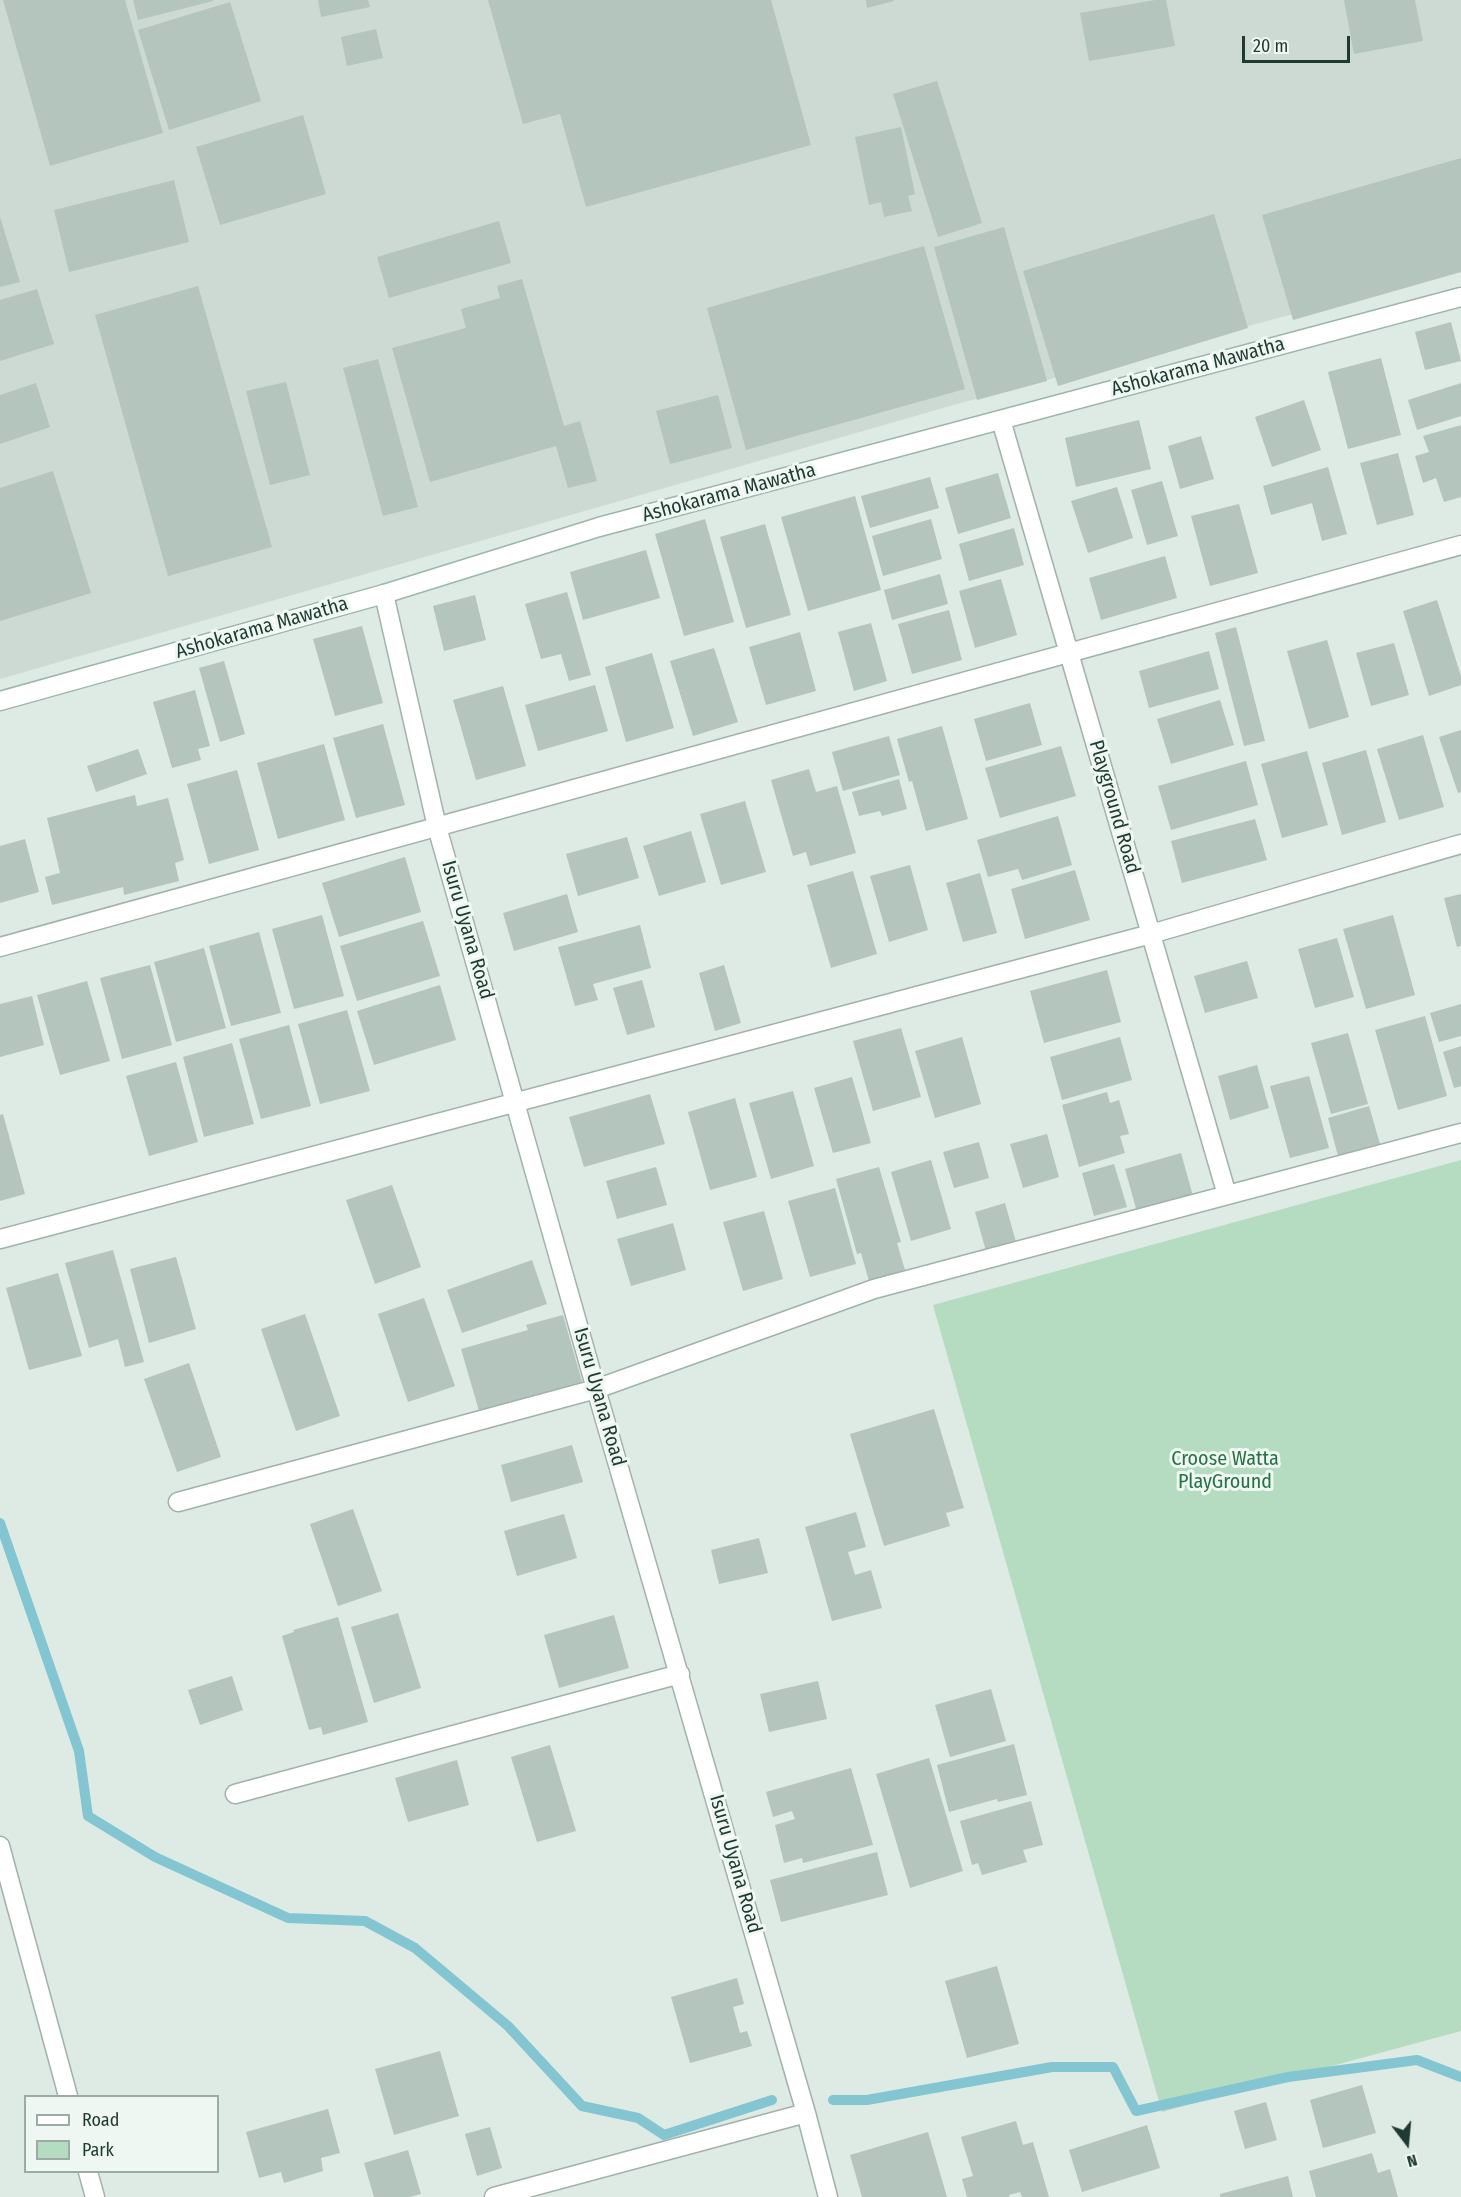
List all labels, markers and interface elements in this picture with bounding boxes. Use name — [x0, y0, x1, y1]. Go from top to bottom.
scale bar — [1245, 24, 1353, 62]
text: 20 m — [1253, 35, 1288, 57]
street label: Ashokarama Mawatha — [1109, 332, 1287, 402]
street label: Ashokarama Mawatha — [640, 458, 818, 528]
street label: Ashokarama Mawatha — [173, 592, 351, 664]
street label: Playground Road — [1083, 737, 1145, 877]
street label: Isuru Uyana Road — [436, 858, 498, 1002]
street label: Isuru Uyana Road — [568, 1325, 630, 1469]
park label: Croose Watta PlayGround — [1171, 1447, 1279, 1494]
street label: Isuru Uyana Road — [704, 1792, 766, 1936]
legend — [24, 2095, 219, 2173]
text: Road — [82, 2109, 119, 2131]
north arrow — [1377, 2113, 1437, 2173]
text: Park — [82, 2139, 114, 2161]
text: N — [1405, 2150, 1419, 2171]

